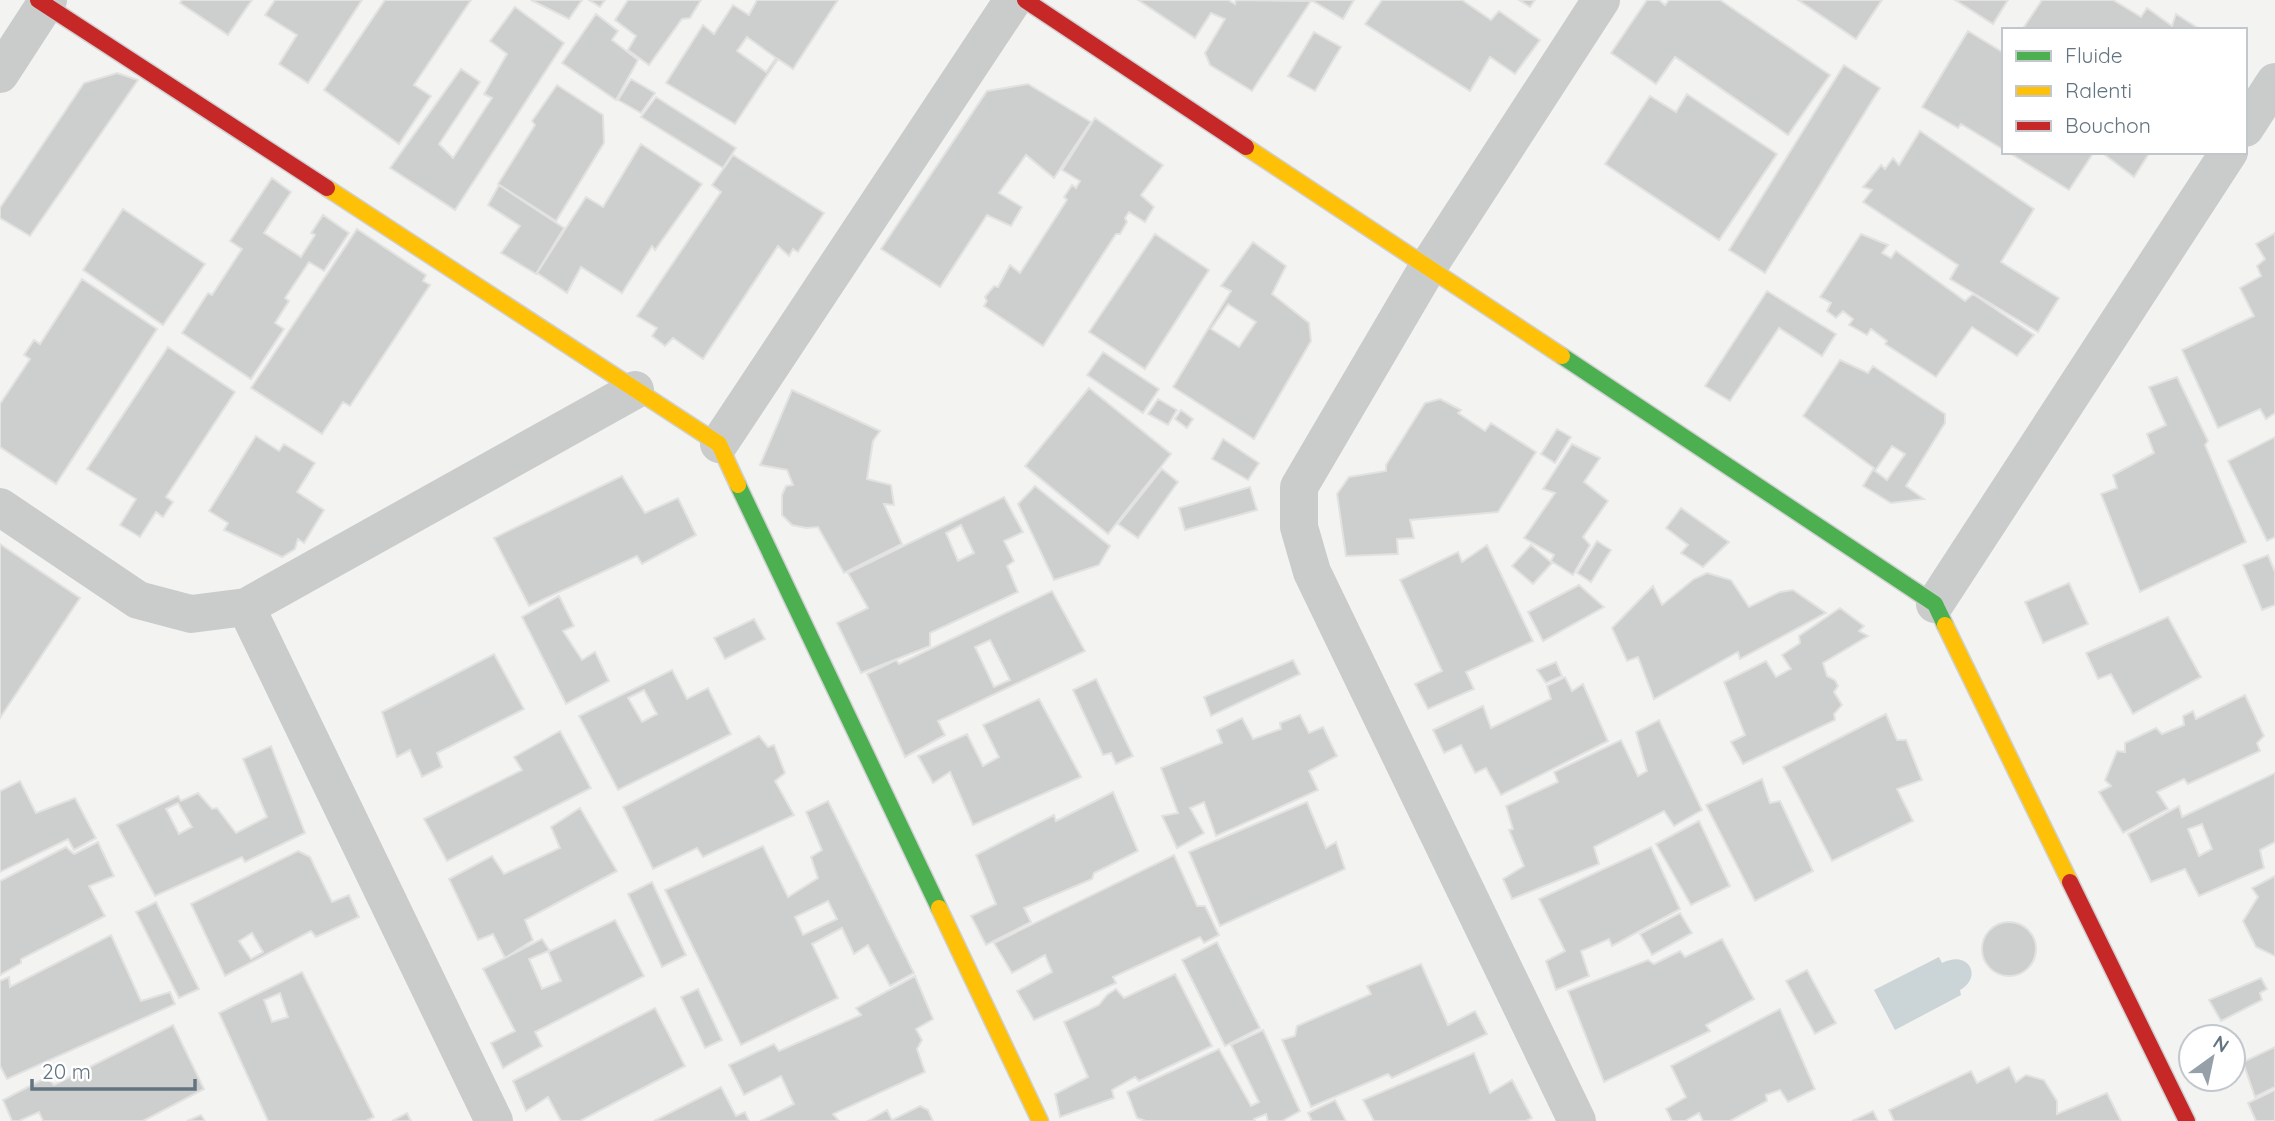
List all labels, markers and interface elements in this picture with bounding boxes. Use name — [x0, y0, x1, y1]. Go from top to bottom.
legend — [2002, 28, 2247, 154]
text: Fluide — [2065, 42, 2123, 68]
text: Ralenti — [2065, 77, 2132, 103]
text: Bouchon — [2065, 112, 2151, 138]
north arrow — [2177, 1023, 2247, 1093]
text: N — [2209, 1030, 2234, 1058]
scale bar — [32, 1048, 194, 1092]
text: 20 m — [42, 1058, 91, 1084]

